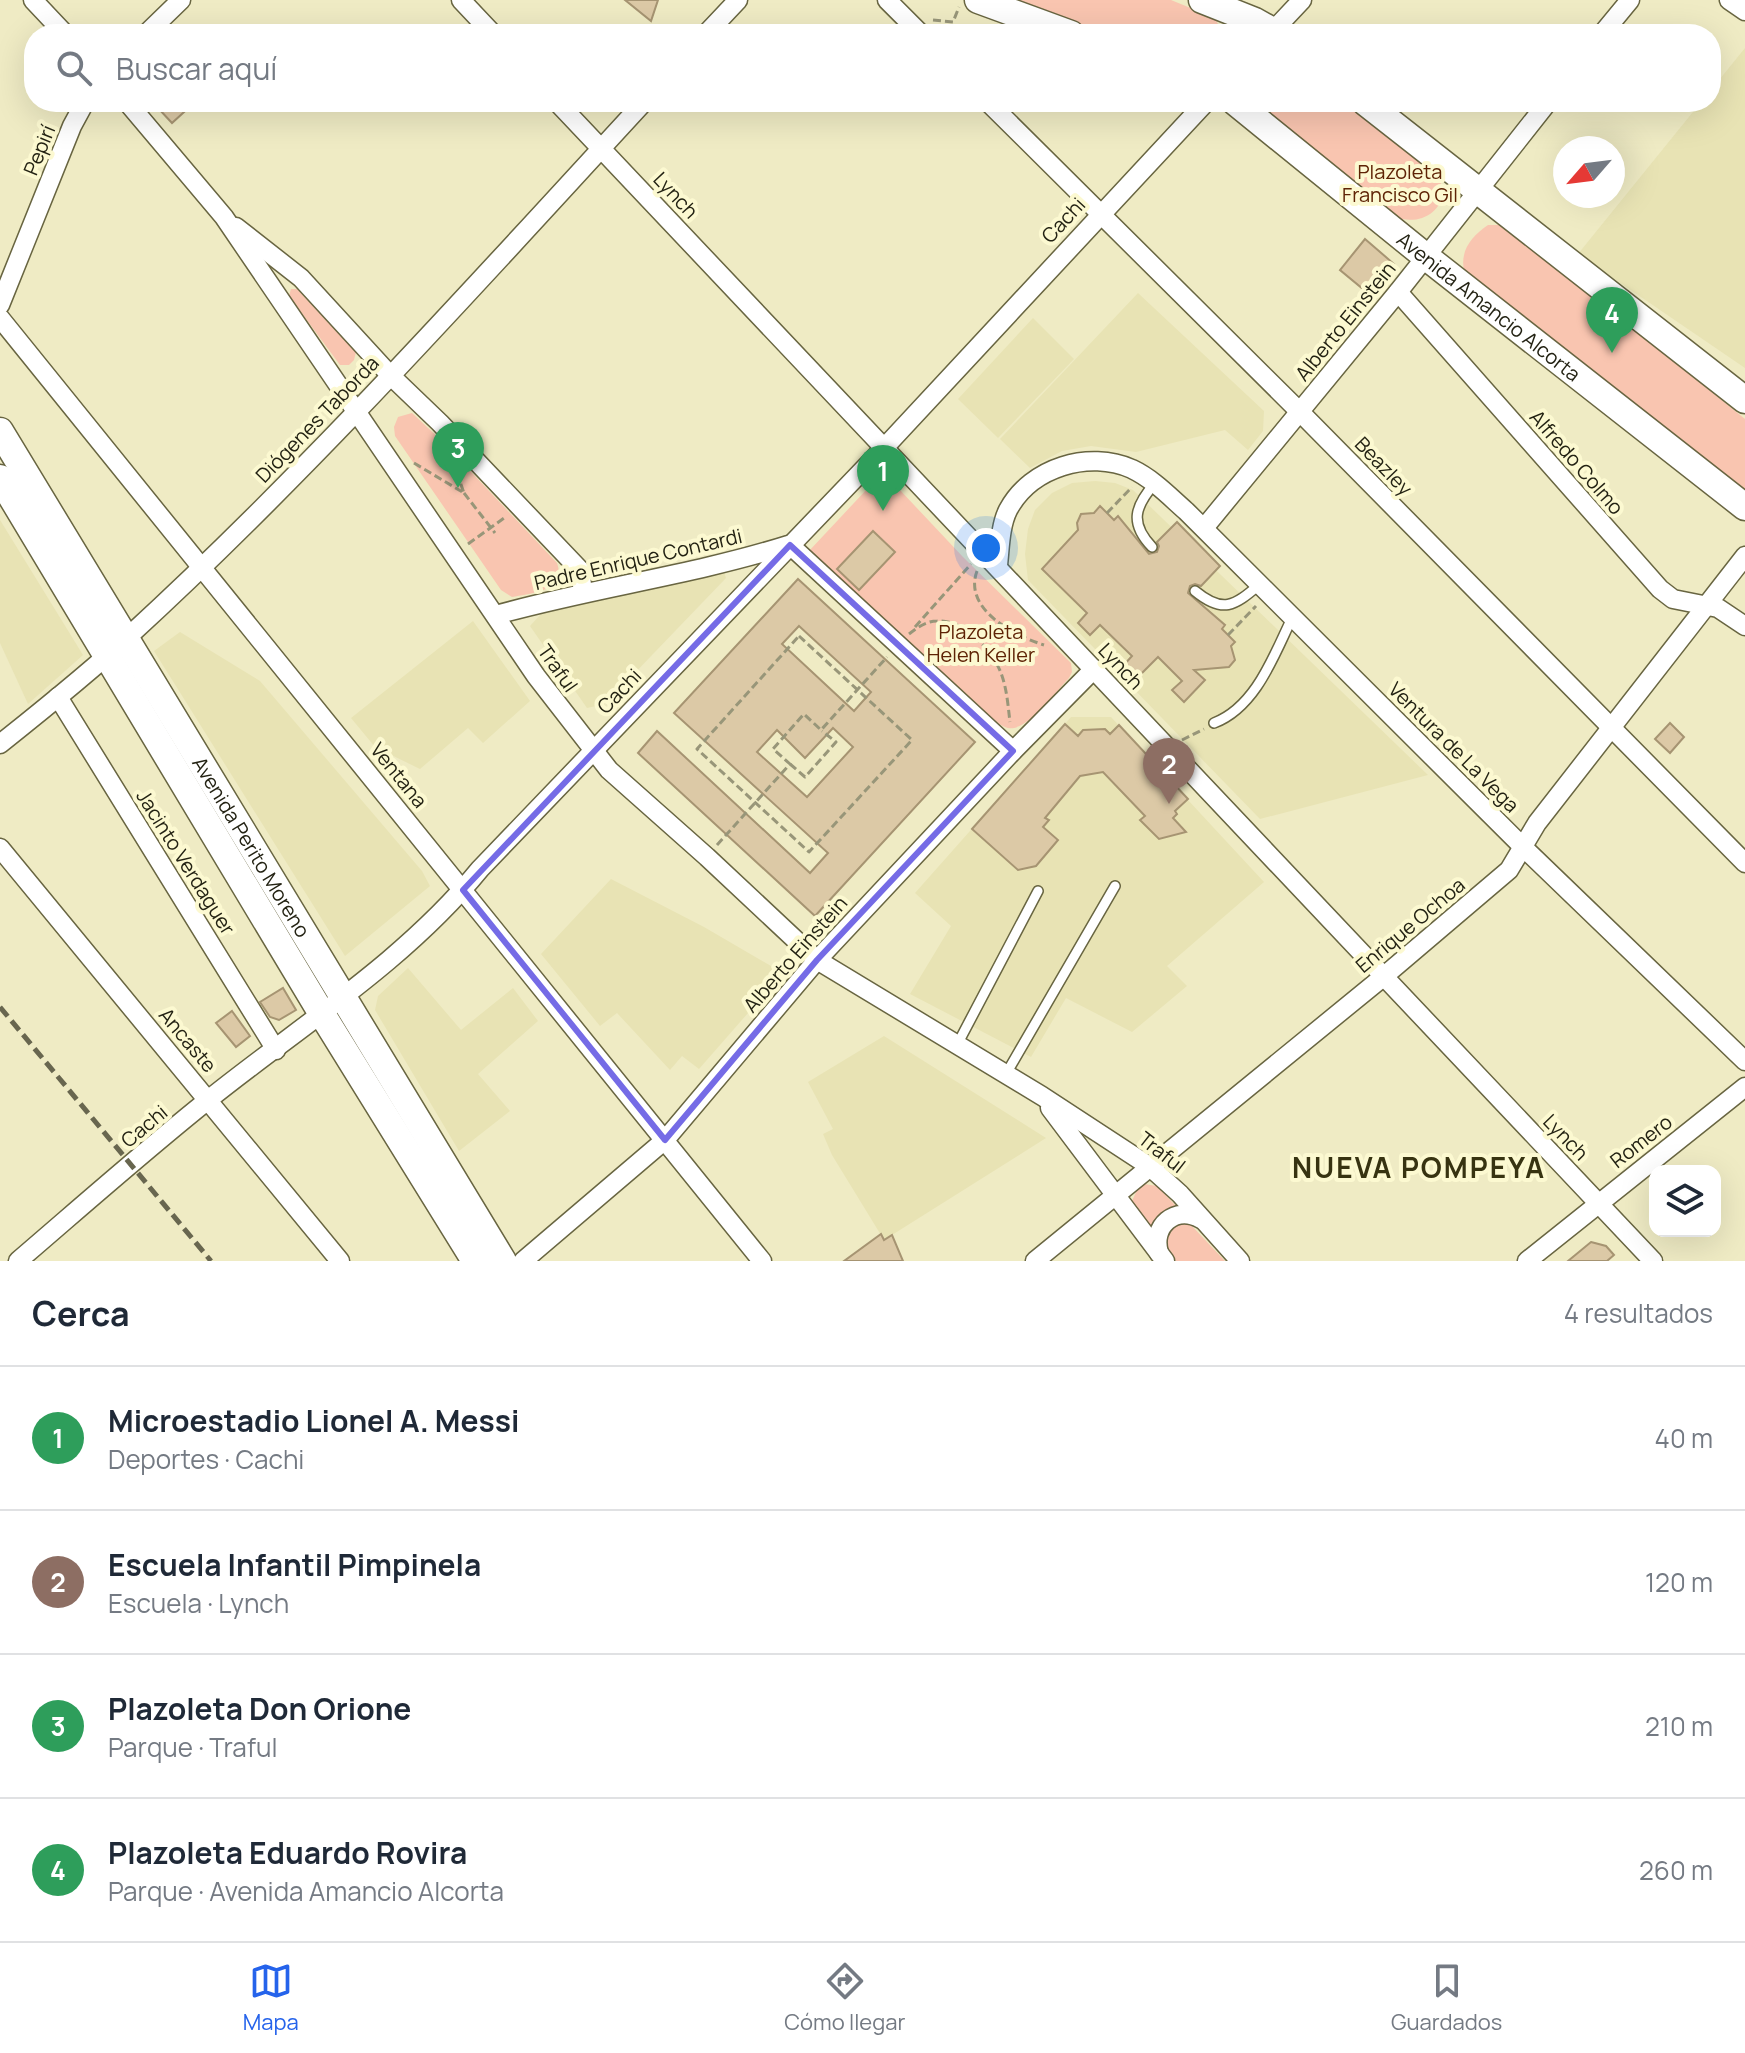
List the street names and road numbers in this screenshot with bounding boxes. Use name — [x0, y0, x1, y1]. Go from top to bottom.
street label: Pepirí — [17, 121, 61, 179]
street label: Lynch — [648, 166, 704, 224]
street label: Cachi — [1035, 191, 1091, 249]
street label: Avenida Amancio Alcorta — [1392, 225, 1587, 387]
street label: Alberto Einstein — [1289, 256, 1401, 386]
street label: Diógenes Taborda — [249, 350, 385, 488]
street label: Alfredo Colmo — [1524, 404, 1630, 520]
street label: Beazley — [1349, 431, 1419, 502]
street label: Padre Enrique Contardi — [531, 522, 745, 596]
street label: Lynch — [1093, 637, 1149, 695]
street label: Traful — [532, 639, 584, 697]
street label: Cachi — [591, 663, 647, 719]
street label: Ventura de La Vega — [1383, 676, 1525, 818]
street label: Ventana — [365, 737, 433, 813]
street label: Avenida Perito Moreno — [187, 751, 317, 942]
street label: Jacinto Verdaguer — [130, 784, 242, 940]
street label: Enrique Ochoa — [1350, 871, 1470, 979]
street label: Alberto Einstein — [737, 890, 853, 1018]
street label: Ancaste — [153, 1002, 223, 1078]
street label: Cachi — [115, 1099, 173, 1153]
street label: Lynch — [1537, 1108, 1595, 1166]
street label: Romero — [1604, 1108, 1678, 1174]
street label: Traful — [1133, 1125, 1191, 1179]

